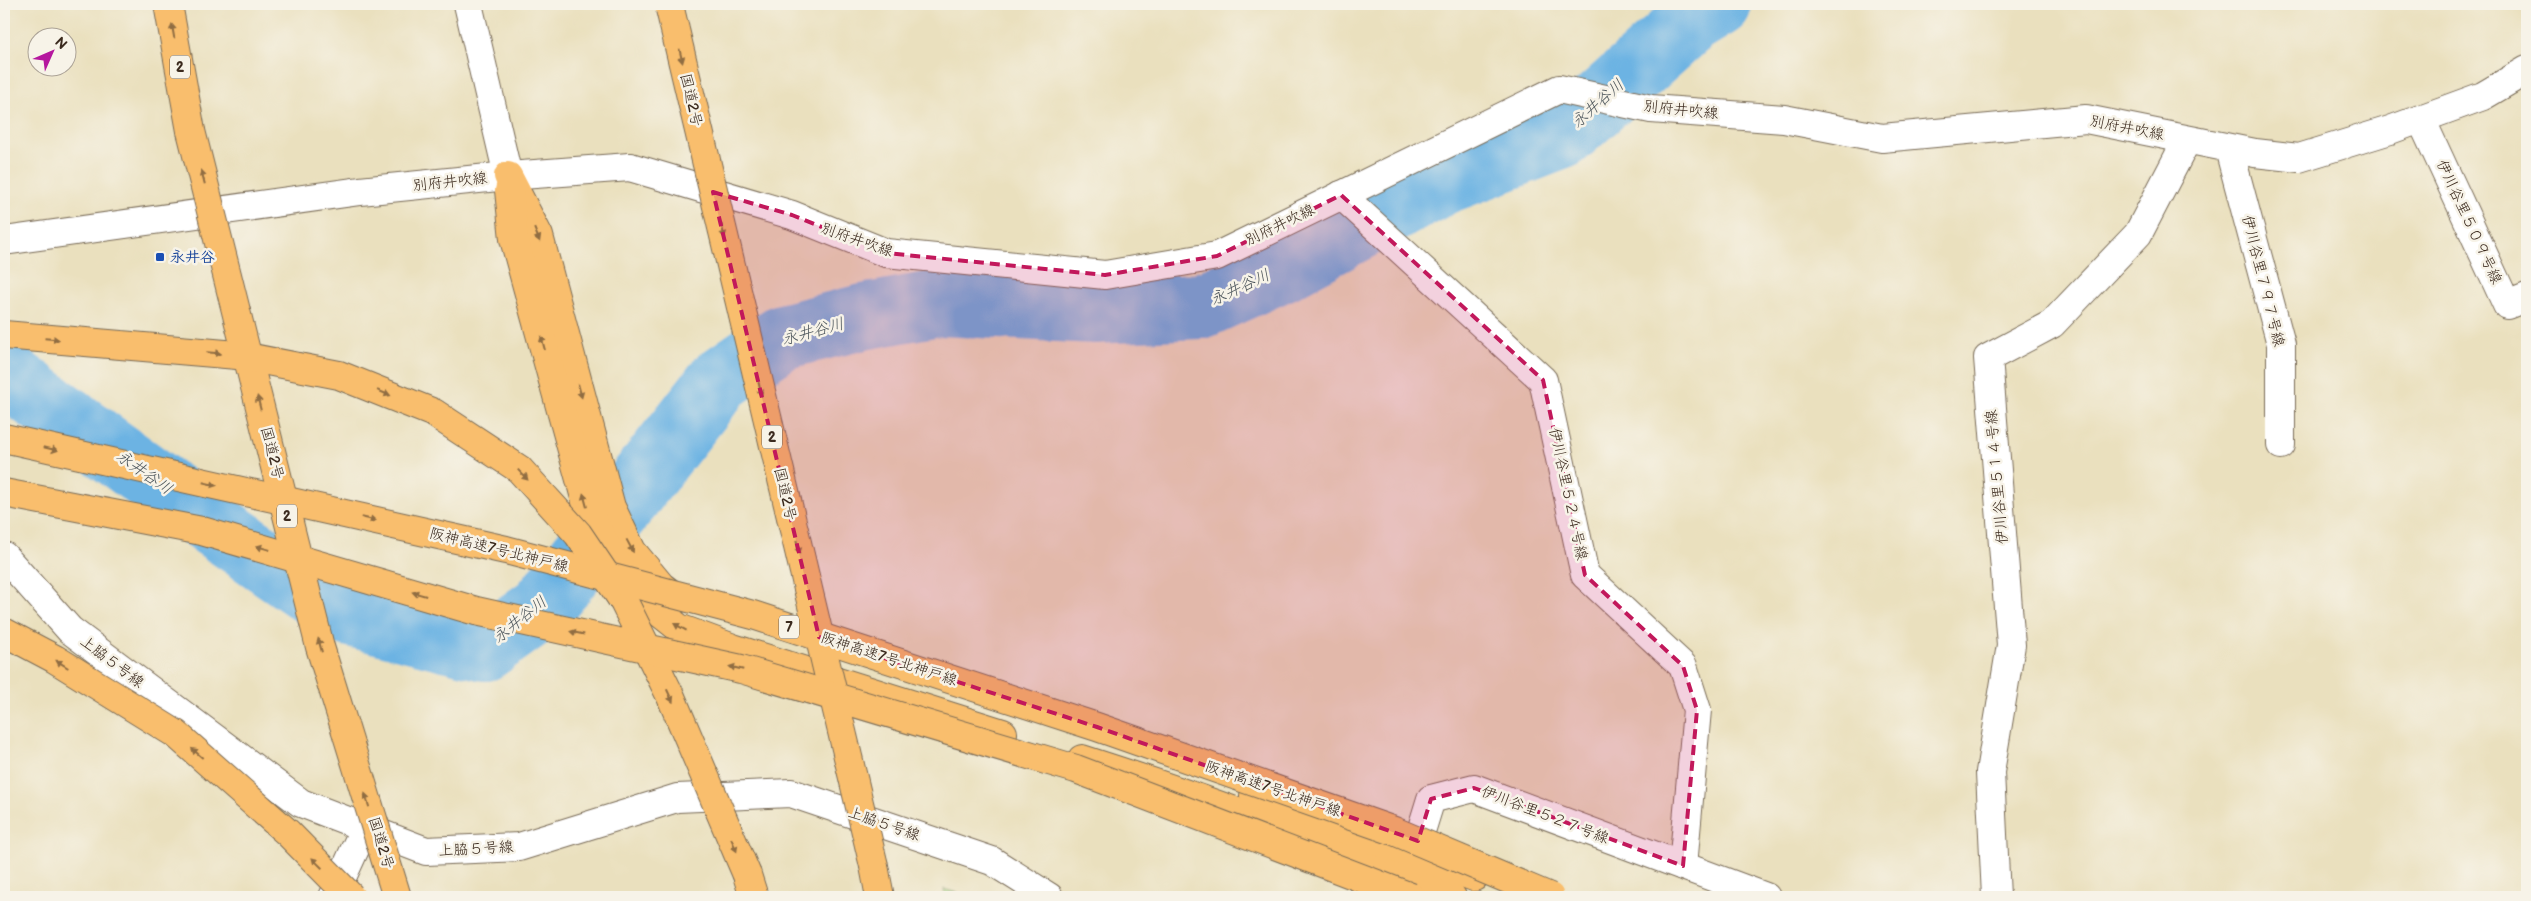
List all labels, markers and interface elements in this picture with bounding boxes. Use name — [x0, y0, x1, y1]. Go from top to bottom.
one-way arrow — [169, 23, 177, 39]
north arrow — [28, 28, 78, 78]
text: N — [51, 33, 71, 53]
one-way arrow — [677, 49, 685, 64]
road number: 2 — [170, 56, 190, 78]
street label: 国道2号 — [676, 72, 706, 128]
water label: 永井谷川 — [1568, 76, 1628, 132]
street label: 別府井吹線 — [1643, 97, 1719, 123]
street label: 別府井吹線 — [2088, 112, 2166, 144]
street label: 伊川谷里５０９号線 — [2432, 157, 2506, 287]
one-way arrow — [199, 169, 207, 184]
street label: 別府井吹線 — [412, 169, 488, 195]
street label: 別府井吹線 — [1242, 200, 1318, 250]
street label: 伊川谷里７９７号線 — [2237, 213, 2289, 349]
street label: 別府井吹線 — [818, 219, 896, 261]
one-way arrow — [719, 224, 727, 239]
one-way arrow — [534, 228, 542, 242]
place label: 永井谷 — [170, 248, 215, 267]
marker: 永井谷 — [154, 251, 166, 263]
water label: 永井谷川 — [1207, 266, 1273, 310]
water label: 永井谷川 — [780, 315, 846, 349]
one-way arrow — [45, 335, 61, 343]
one-way arrow — [538, 335, 546, 350]
one-way arrow — [207, 349, 223, 357]
one-way arrow — [756, 382, 764, 397]
one-way arrow — [577, 384, 585, 399]
one-way arrow — [377, 389, 392, 397]
one-way arrow — [255, 395, 263, 410]
street label: 伊川谷里５１４号線 — [1982, 409, 2012, 545]
street label: 国道2号 — [256, 425, 288, 481]
road number: 2 — [762, 426, 782, 448]
street label: 伊川谷里５２４号線 — [1545, 426, 1591, 562]
one-way arrow — [44, 445, 59, 453]
water label: 永井谷川 — [112, 447, 176, 499]
street label: 国道2号 — [770, 466, 800, 522]
one-way arrow — [517, 468, 529, 480]
one-way arrow — [202, 480, 218, 488]
one-way arrow — [581, 492, 589, 507]
road number: 2 — [277, 504, 297, 528]
one-way arrow — [361, 515, 376, 523]
street label: 阪神高速7号北神戸線 — [428, 524, 570, 576]
one-way arrow — [626, 538, 634, 553]
one-way arrow — [794, 540, 802, 555]
one-way arrow — [256, 544, 271, 552]
one-way arrow — [412, 590, 427, 598]
water label: 永井谷川 — [489, 592, 551, 648]
road number: 7 — [779, 616, 799, 638]
one-way arrow — [673, 623, 688, 631]
street label: 阪神高速7号北神戸線 — [818, 628, 960, 690]
one-way arrow — [569, 629, 584, 637]
street label: 上脇５号線 — [76, 632, 148, 692]
one-way arrow — [316, 638, 324, 653]
one-way arrow — [55, 659, 68, 668]
one-way arrow — [728, 664, 743, 672]
one-way arrow — [667, 689, 675, 703]
one-way arrow — [192, 747, 204, 759]
street label: 阪神高速7号北神戸線 — [1203, 757, 1343, 821]
street label: 伊川谷里５２７号線 — [1479, 782, 1611, 848]
one-way arrow — [363, 793, 371, 808]
street label: 上脇５号線 — [845, 803, 923, 845]
street label: 国道2号 — [364, 814, 398, 872]
street label: 上脇５号線 — [438, 838, 514, 860]
one-way arrow — [731, 838, 739, 852]
one-way arrow — [311, 857, 323, 869]

